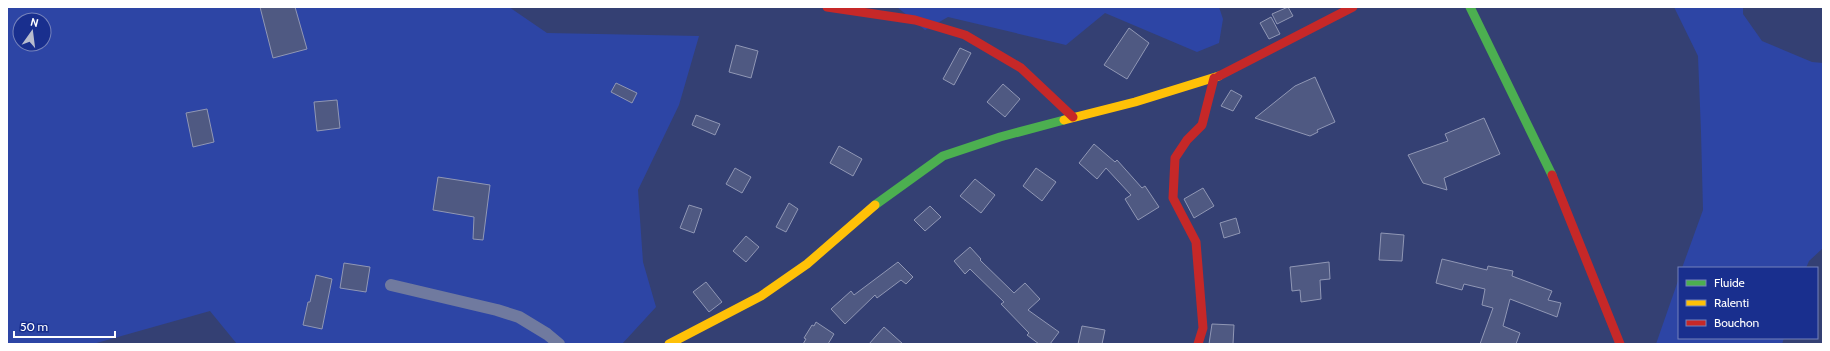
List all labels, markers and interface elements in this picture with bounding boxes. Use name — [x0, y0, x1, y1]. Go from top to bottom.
north arrow — [12, 12, 52, 52]
text: N — [29, 15, 40, 30]
legend — [1678, 267, 1818, 339]
text: Fluide — [1714, 275, 1745, 290]
text: Ralenti — [1714, 295, 1749, 310]
scale bar — [14, 313, 115, 339]
text: Bouchon — [1714, 315, 1760, 330]
text: 50 m — [20, 319, 48, 334]

